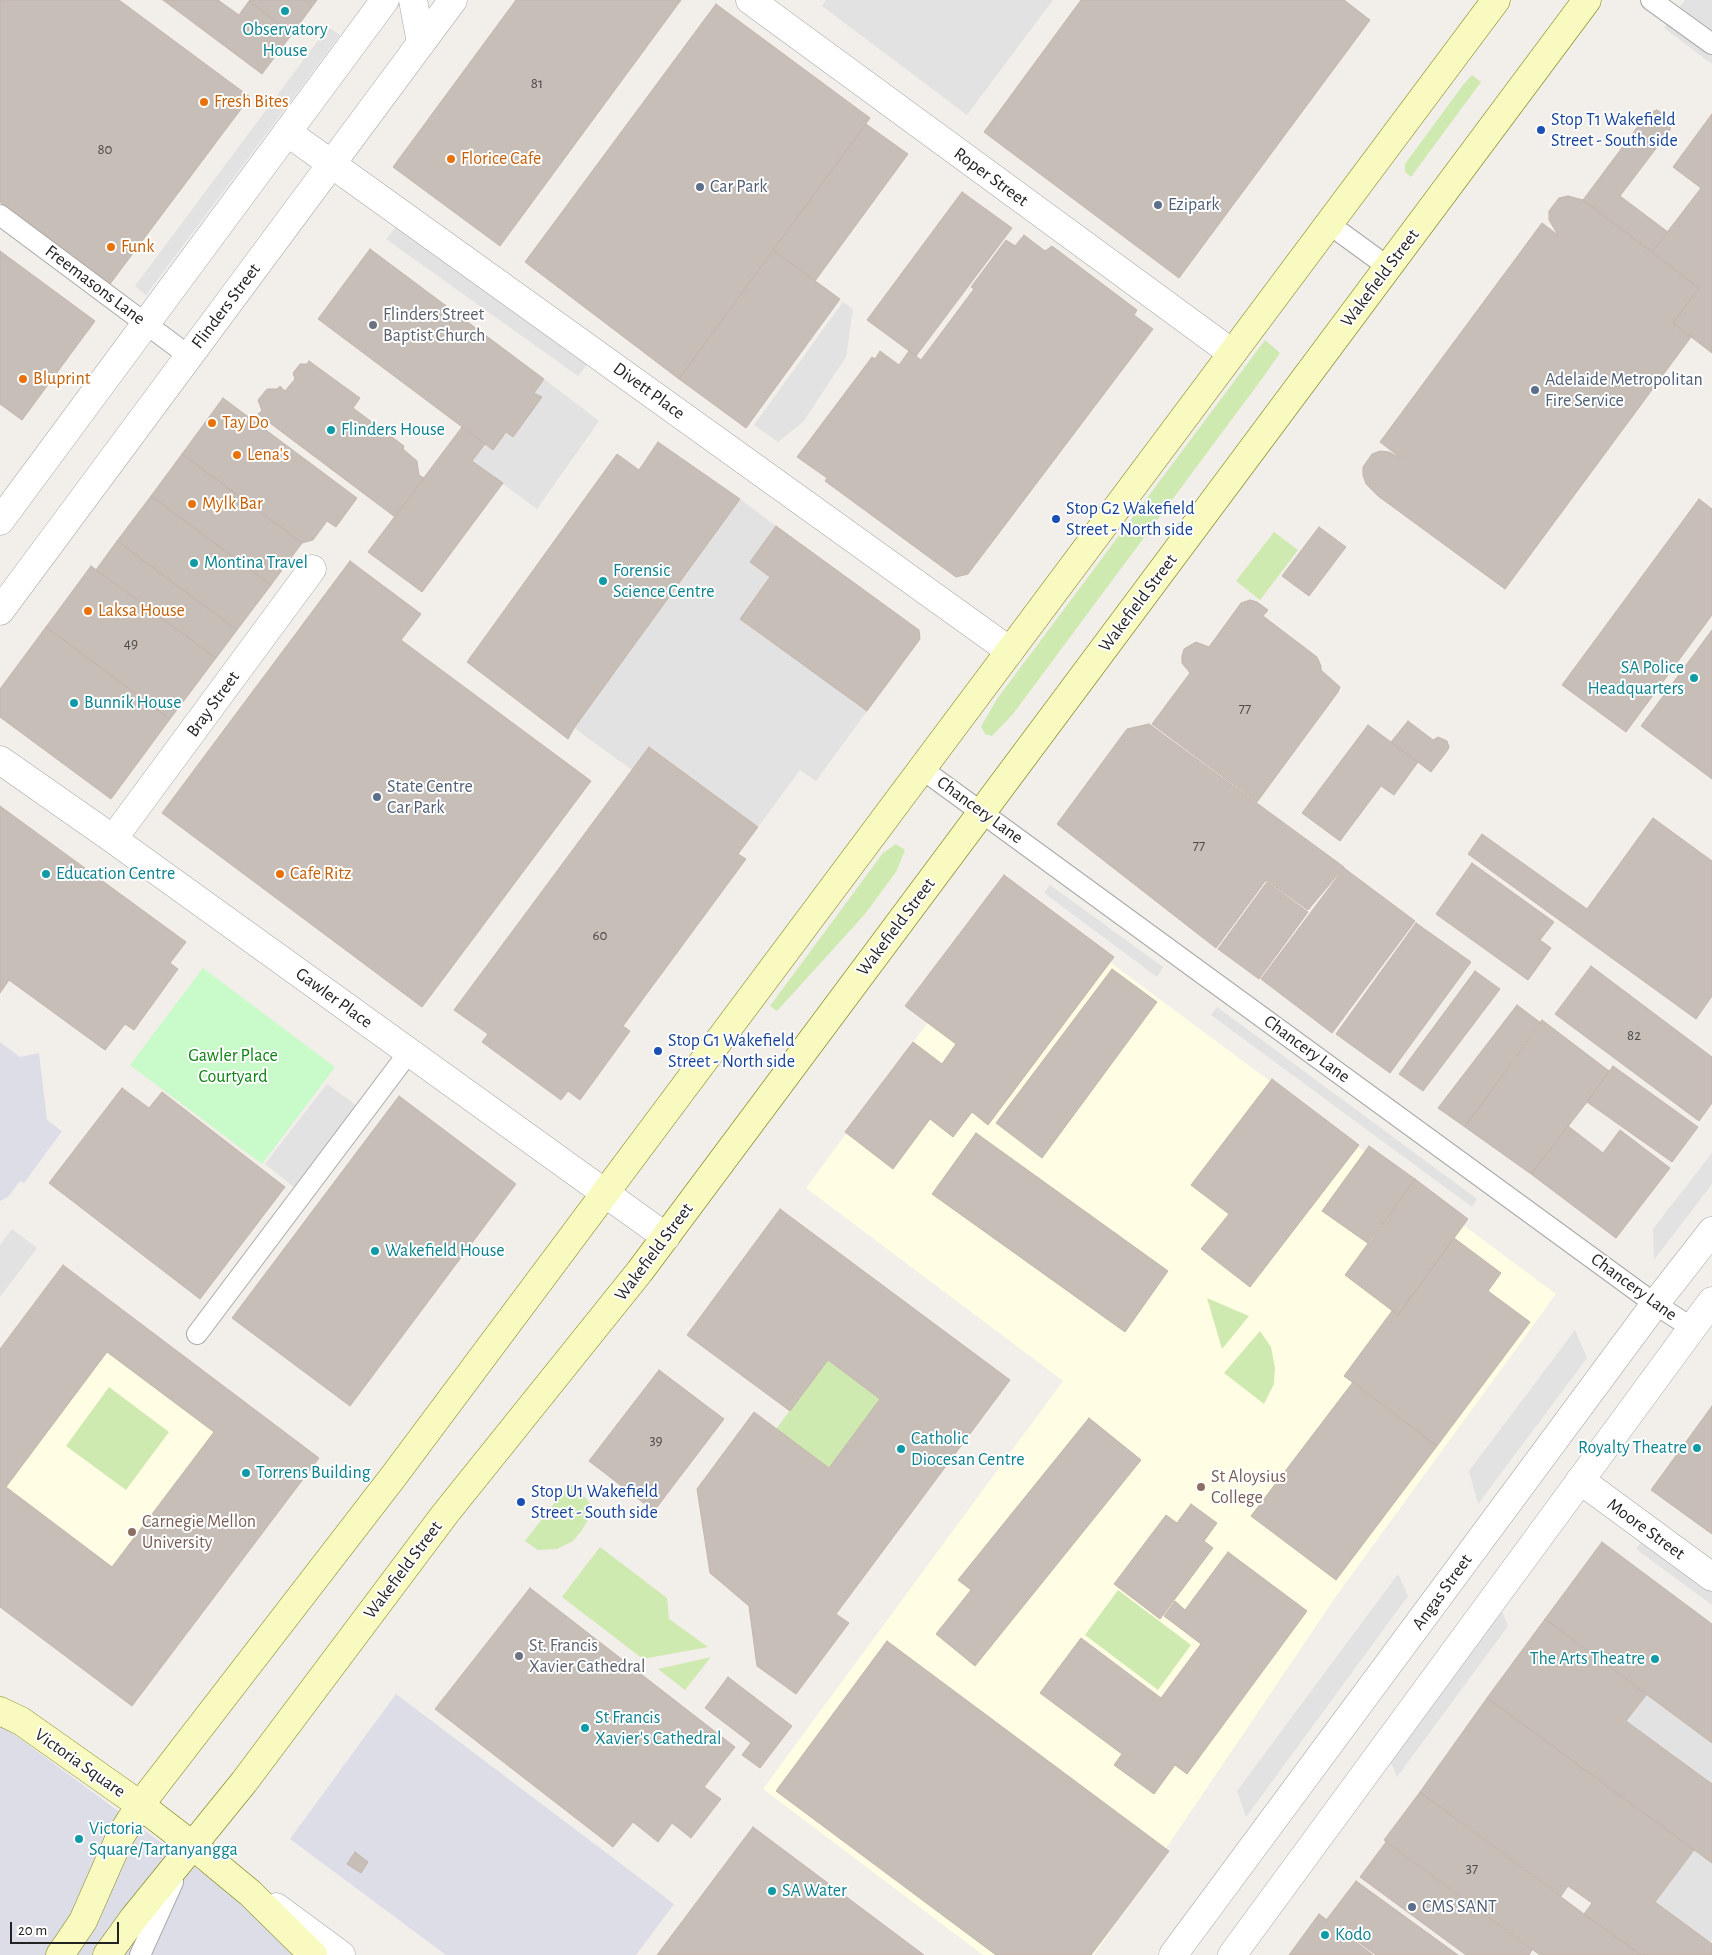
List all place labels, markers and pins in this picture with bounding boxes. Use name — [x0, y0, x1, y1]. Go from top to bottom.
marker: Observatory House — [279, 5, 291, 17]
place label: Observatory House — [242, 19, 328, 62]
place label: Fresh Bites — [214, 91, 289, 113]
marker: Fresh Bites — [198, 96, 210, 108]
place label: Stop T1 Wakefield Street - South side — [1551, 109, 1678, 152]
marker: Stop T1 Wakefield Street - South side — [1535, 124, 1547, 136]
place label: Florice Cafe — [461, 148, 541, 170]
marker: Florice Cafe — [445, 153, 457, 165]
place label: Car Park — [710, 176, 767, 198]
marker: Car Park — [694, 181, 706, 193]
place label: Ezipark — [1168, 194, 1219, 216]
marker: Ezipark — [1152, 199, 1164, 211]
place label: Funk — [121, 236, 154, 258]
marker: Funk — [105, 241, 117, 253]
place label: Flinders Street Baptist Church — [383, 304, 485, 346]
marker: Flinders Street Baptist Church — [367, 319, 379, 331]
place label: Bluprint — [33, 368, 90, 390]
place label: Adelaide Metropolitan Fire Service — [1545, 369, 1703, 412]
marker: Bluprint — [17, 373, 29, 385]
marker: Adelaide Metropolitan Fire Service — [1529, 384, 1541, 396]
place label: Tay Do — [222, 412, 269, 434]
marker: Tay Do — [206, 417, 218, 429]
place label: Flinders House — [341, 419, 445, 441]
marker: Flinders House — [325, 424, 337, 436]
place label: Lena's — [247, 444, 289, 466]
marker: Lena's — [231, 449, 243, 461]
place label: Mylk Bar — [202, 493, 263, 515]
marker: Mylk Bar — [186, 498, 198, 510]
place label: Stop G2 Wakefield Street - North side — [1066, 498, 1195, 540]
marker: Stop G2 Wakefield Street - North side — [1050, 513, 1062, 525]
place label: Montina Travel — [204, 552, 308, 574]
marker: Montina Travel — [188, 557, 200, 569]
place label: Forensic Science Centre — [613, 560, 715, 602]
marker: Forensic Science Centre — [597, 575, 609, 587]
place label: Laksa House — [98, 600, 185, 622]
marker: Laksa House — [82, 605, 94, 617]
place label: SA Police Headquarters — [1588, 657, 1684, 700]
marker: SA Police Headquarters — [1688, 672, 1700, 684]
place label: Bunnik House — [84, 692, 182, 714]
marker: Bunnik House — [68, 697, 80, 709]
place label: State Centre Car Park — [387, 776, 473, 819]
marker: State Centre Car Park — [371, 791, 383, 803]
place label: Education Centre — [56, 863, 175, 885]
place label: Cafe Ritz — [290, 863, 351, 885]
marker: Education Centre — [40, 868, 52, 880]
marker: Cafe Ritz — [274, 868, 286, 880]
place label: Stop G1 Wakefield Street - North side — [668, 1030, 795, 1072]
marker: Stop G1 Wakefield Street - North side — [652, 1045, 664, 1057]
place label: Wakefield House — [385, 1240, 505, 1262]
marker: Wakefield House — [369, 1245, 381, 1257]
place label: Catholic Diocesan Centre — [911, 1428, 1025, 1470]
place label: Royalty Theatre — [1578, 1437, 1687, 1459]
marker: Royalty Theatre — [1691, 1442, 1703, 1454]
marker: Catholic Diocesan Centre — [895, 1443, 907, 1455]
place label: Torrens Building — [256, 1462, 370, 1484]
place label: St Aloysius College — [1211, 1466, 1286, 1508]
marker: Torrens Building — [240, 1467, 252, 1479]
place label: Stop U1 Wakefield Street - South side — [531, 1481, 658, 1524]
marker: St Aloysius College — [1195, 1481, 1207, 1493]
marker: Stop U1 Wakefield Street - South side — [515, 1496, 527, 1508]
place label: Carnegie Mellon University — [142, 1511, 256, 1554]
marker: Carnegie Mellon University — [126, 1526, 138, 1538]
place label: St. Francis Xavier Cathedral — [529, 1635, 645, 1678]
place label: The Arts Theatre — [1530, 1648, 1645, 1670]
marker: St. Francis Xavier Cathedral — [513, 1650, 525, 1662]
marker: The Arts Theatre — [1649, 1653, 1661, 1665]
place label: St Francis Xavier's Cathedral — [595, 1707, 721, 1750]
marker: St Francis Xavier's Cathedral — [579, 1722, 591, 1734]
place label: Victoria Square/Tartanyangga — [89, 1818, 238, 1860]
marker: Victoria Square/Tartanyangga — [73, 1833, 85, 1845]
place label: SA Water — [782, 1880, 847, 1902]
marker: SA Water — [766, 1885, 778, 1897]
place label: CMS SANT — [1422, 1896, 1497, 1918]
marker: CMS SANT — [1406, 1901, 1418, 1913]
place label: Kodo — [1335, 1924, 1371, 1946]
marker: Kodo — [1319, 1929, 1331, 1941]

